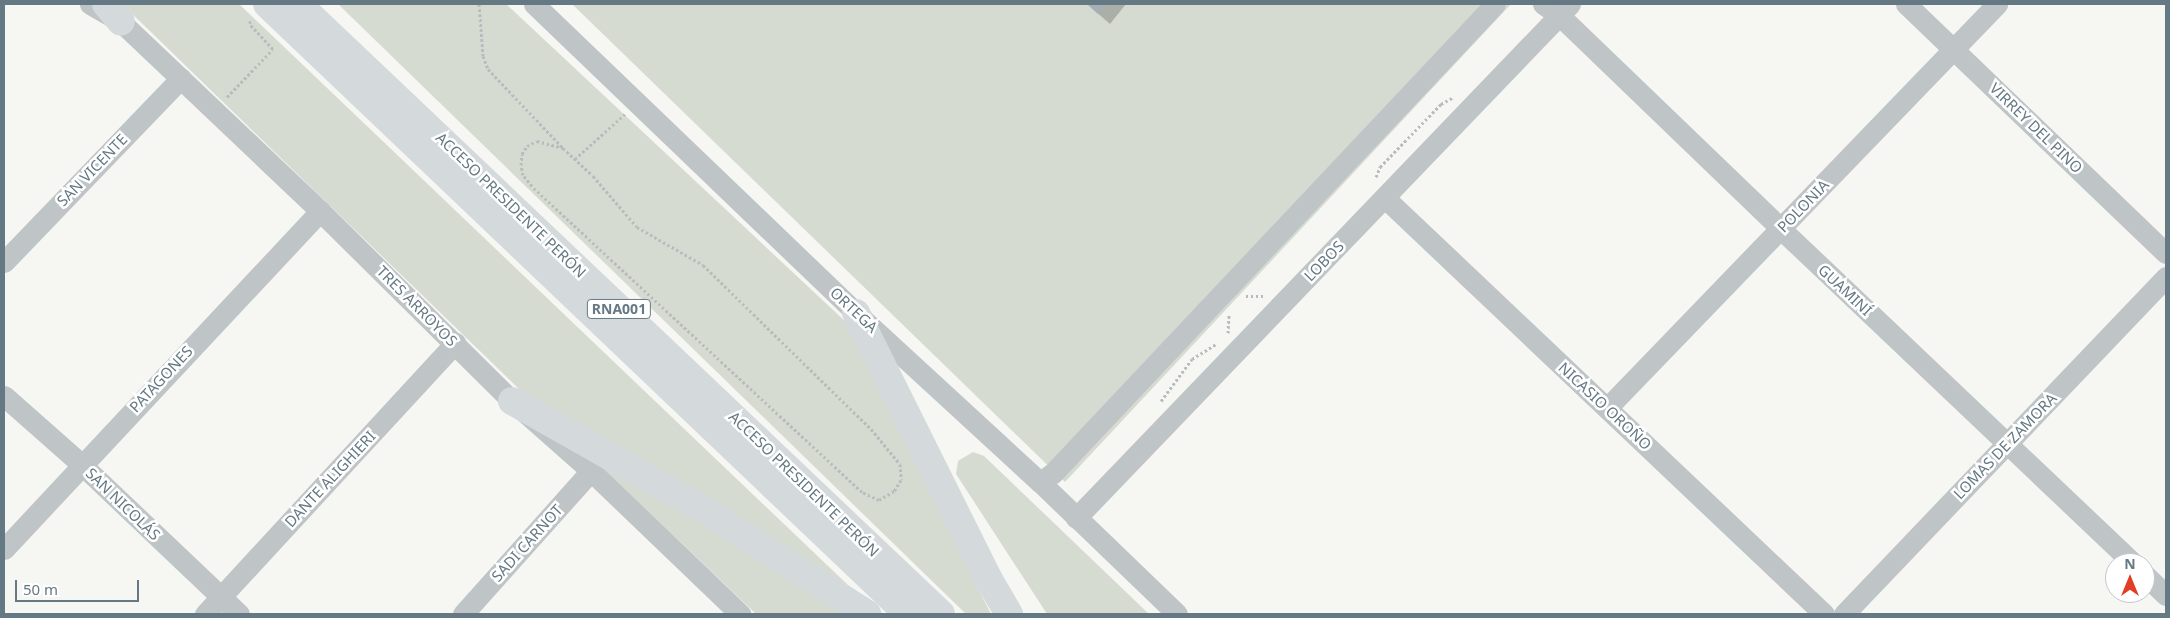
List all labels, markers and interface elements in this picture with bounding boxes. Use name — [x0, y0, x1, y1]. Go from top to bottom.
street label: VIRREY DEL PINO — [1986, 79, 2086, 177]
street label: ACCESO PRESIDENTE PERÓN — [432, 129, 590, 281]
street label: SAN VICENTE — [53, 130, 131, 210]
street label: POLONIA — [1774, 176, 1832, 236]
street label: LOBOS — [1301, 237, 1347, 285]
street label: GUAMINÍ — [1815, 261, 1875, 319]
street label: TRES ARROYOS — [373, 262, 461, 350]
street label: ORTEGA — [827, 284, 881, 336]
road number: RNA001 — [586, 298, 652, 320]
street label: PATAGONES — [126, 342, 196, 416]
street label: NICASIO OROÑO — [1555, 358, 1655, 454]
street label: LOMAS DE ZAMORA — [1950, 389, 2060, 503]
street label: ACCESO PRESIDENTE PERÓN — [725, 408, 883, 560]
street label: DANTE ALIGHIERI — [281, 427, 379, 531]
street label: SAN NICOLÁS — [82, 464, 164, 544]
street label: SADI CARNOT — [488, 501, 566, 585]
north arrow — [2105, 553, 2155, 603]
text: N — [2124, 554, 2136, 573]
scale bar — [18, 570, 141, 602]
text: 50 m — [23, 579, 58, 599]

